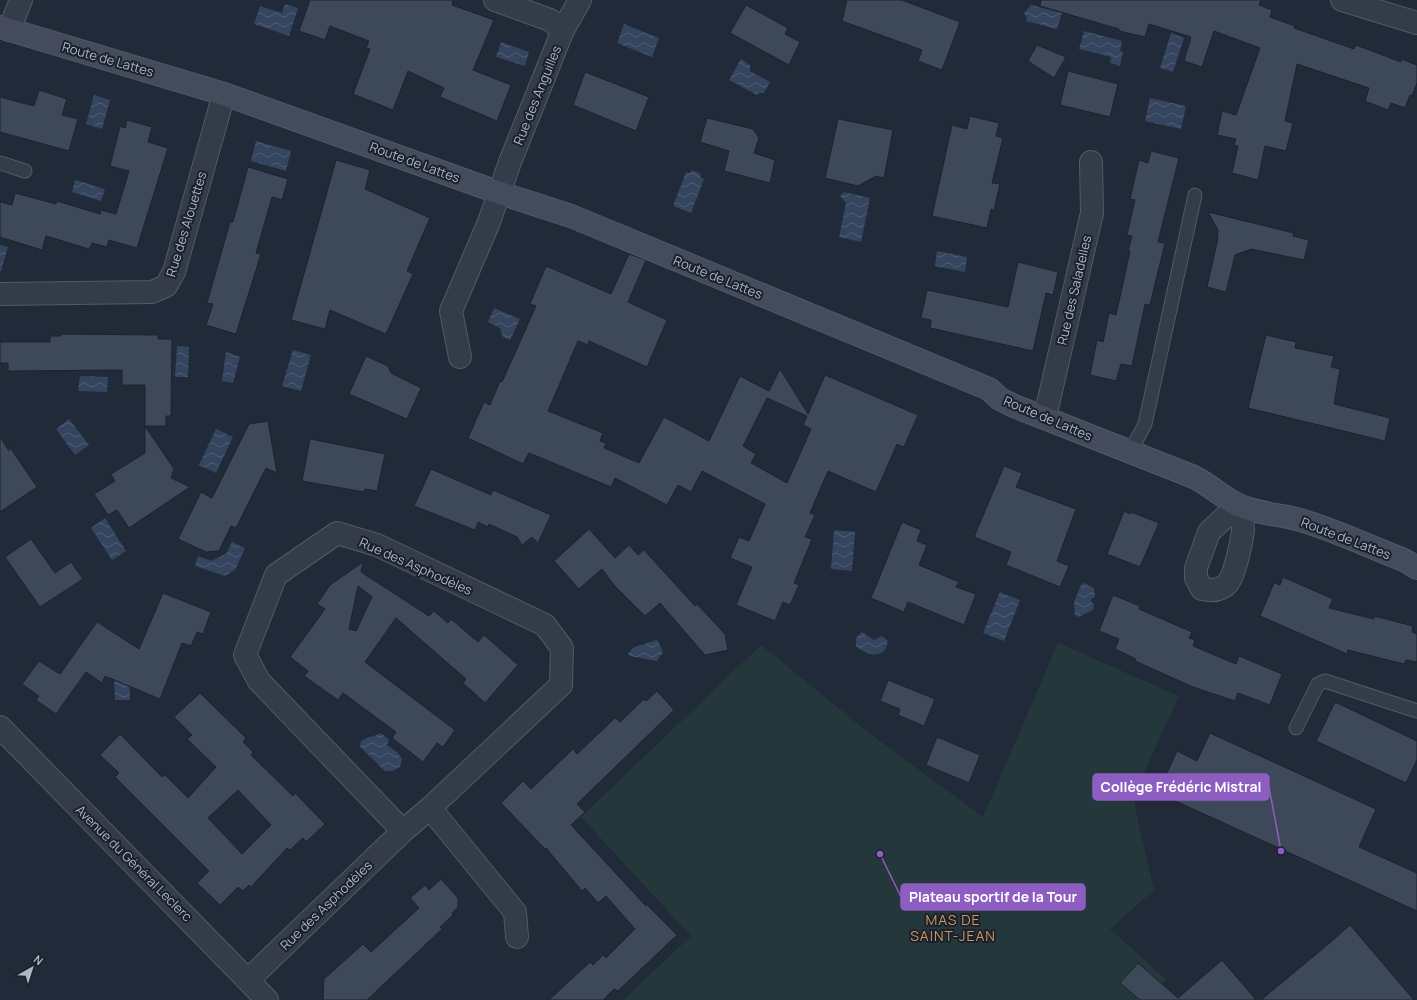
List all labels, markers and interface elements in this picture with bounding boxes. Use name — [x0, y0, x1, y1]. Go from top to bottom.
street label: Route de Lattes — [60, 37, 156, 81]
street label: Rue des Anguilles — [509, 42, 565, 147]
street label: Route de Lattes — [367, 137, 463, 187]
street label: Rue des Alouettes — [161, 169, 211, 279]
street label: Rue des Saladelles — [1053, 233, 1095, 347]
street label: Route de Lattes — [671, 251, 765, 303]
street label: Route de Lattes — [1001, 391, 1095, 445]
street label: Route de Lattes — [1299, 513, 1394, 563]
street label: Rue des Asphodèles — [357, 533, 475, 599]
callout: Collège Frédéric Mistral — [1093, 774, 1269, 800]
text: Collège Frédéric Mistral — [1101, 777, 1261, 796]
street label: Avenue du Général Leclerc — [72, 801, 196, 925]
street label: Rue des Asphodèles — [276, 856, 376, 954]
callout: Plateau sportif de la Tour — [901, 884, 1085, 910]
text: Plateau sportif de la Tour — [909, 887, 1077, 906]
district label: MAS DE SAINT-JEAN — [910, 910, 996, 945]
north arrow — [12, 948, 52, 988]
text: N — [31, 952, 46, 968]

